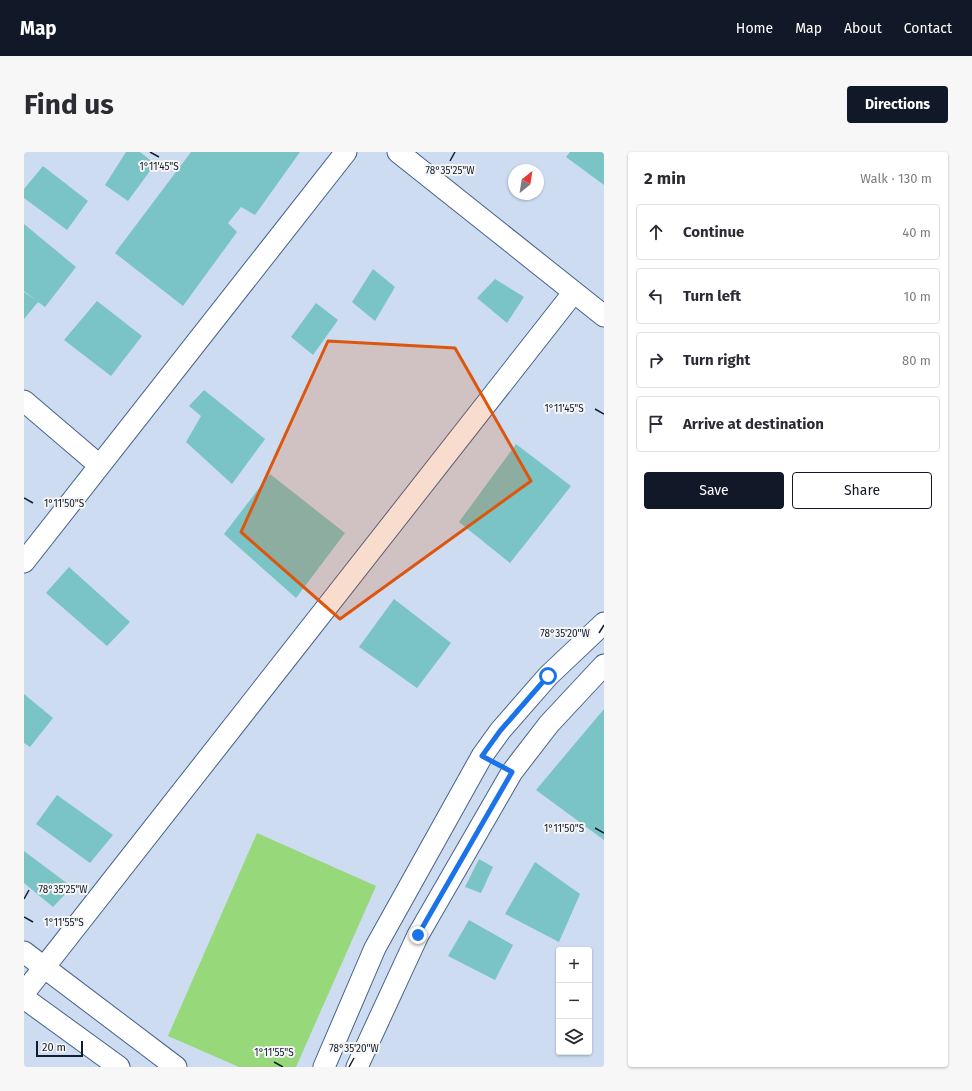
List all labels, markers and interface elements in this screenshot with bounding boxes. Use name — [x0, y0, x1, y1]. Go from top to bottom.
text: Map — [20, 17, 57, 40]
text: Home — [736, 20, 773, 37]
text: Map — [795, 20, 822, 37]
text: About — [844, 20, 882, 37]
text: Contact — [904, 20, 952, 37]
button: Directions — [847, 86, 948, 123]
text: Find us — [24, 88, 114, 121]
text: 1°11'45"S — [139, 161, 179, 173]
north arrow — [508, 164, 544, 200]
text: 78°35'25"W — [426, 165, 475, 177]
text: 2 min — [644, 168, 686, 189]
text: Walk · 130 m — [860, 171, 932, 186]
icon: ahead — [645, 221, 667, 243]
text: Continue — [683, 223, 744, 241]
text: 40 m — [902, 225, 931, 240]
icon: left — [645, 285, 667, 307]
text: Turn left — [683, 287, 741, 305]
text: 10 m — [904, 289, 931, 304]
icon: right — [645, 349, 667, 371]
text: Turn right — [683, 351, 750, 369]
text: 80 m — [902, 353, 931, 368]
text: 1°11'45"S — [544, 403, 584, 415]
icon: arrive — [645, 413, 667, 435]
text: Arrive at destination — [683, 415, 824, 433]
button: Save — [644, 472, 784, 509]
button: Share — [792, 472, 932, 509]
text: 1°11'50"S — [44, 498, 85, 510]
text: 78°35'20"W — [540, 628, 591, 640]
route start — [539, 667, 557, 685]
text: 1°11'50"S — [544, 823, 585, 835]
text: 78°35'25"W — [39, 884, 88, 896]
text: 1°11'55"S — [44, 917, 84, 929]
route end — [409, 926, 427, 944]
map controls — [556, 947, 592, 1055]
button: + — [556, 947, 592, 983]
button: − — [556, 983, 592, 1019]
button: layers — [556, 1019, 592, 1055]
scale bar — [36, 1039, 83, 1058]
text: 20 m — [42, 1041, 66, 1054]
text: 78°35'20"W — [329, 1043, 380, 1055]
text: 1°11'55"S — [254, 1047, 294, 1059]

